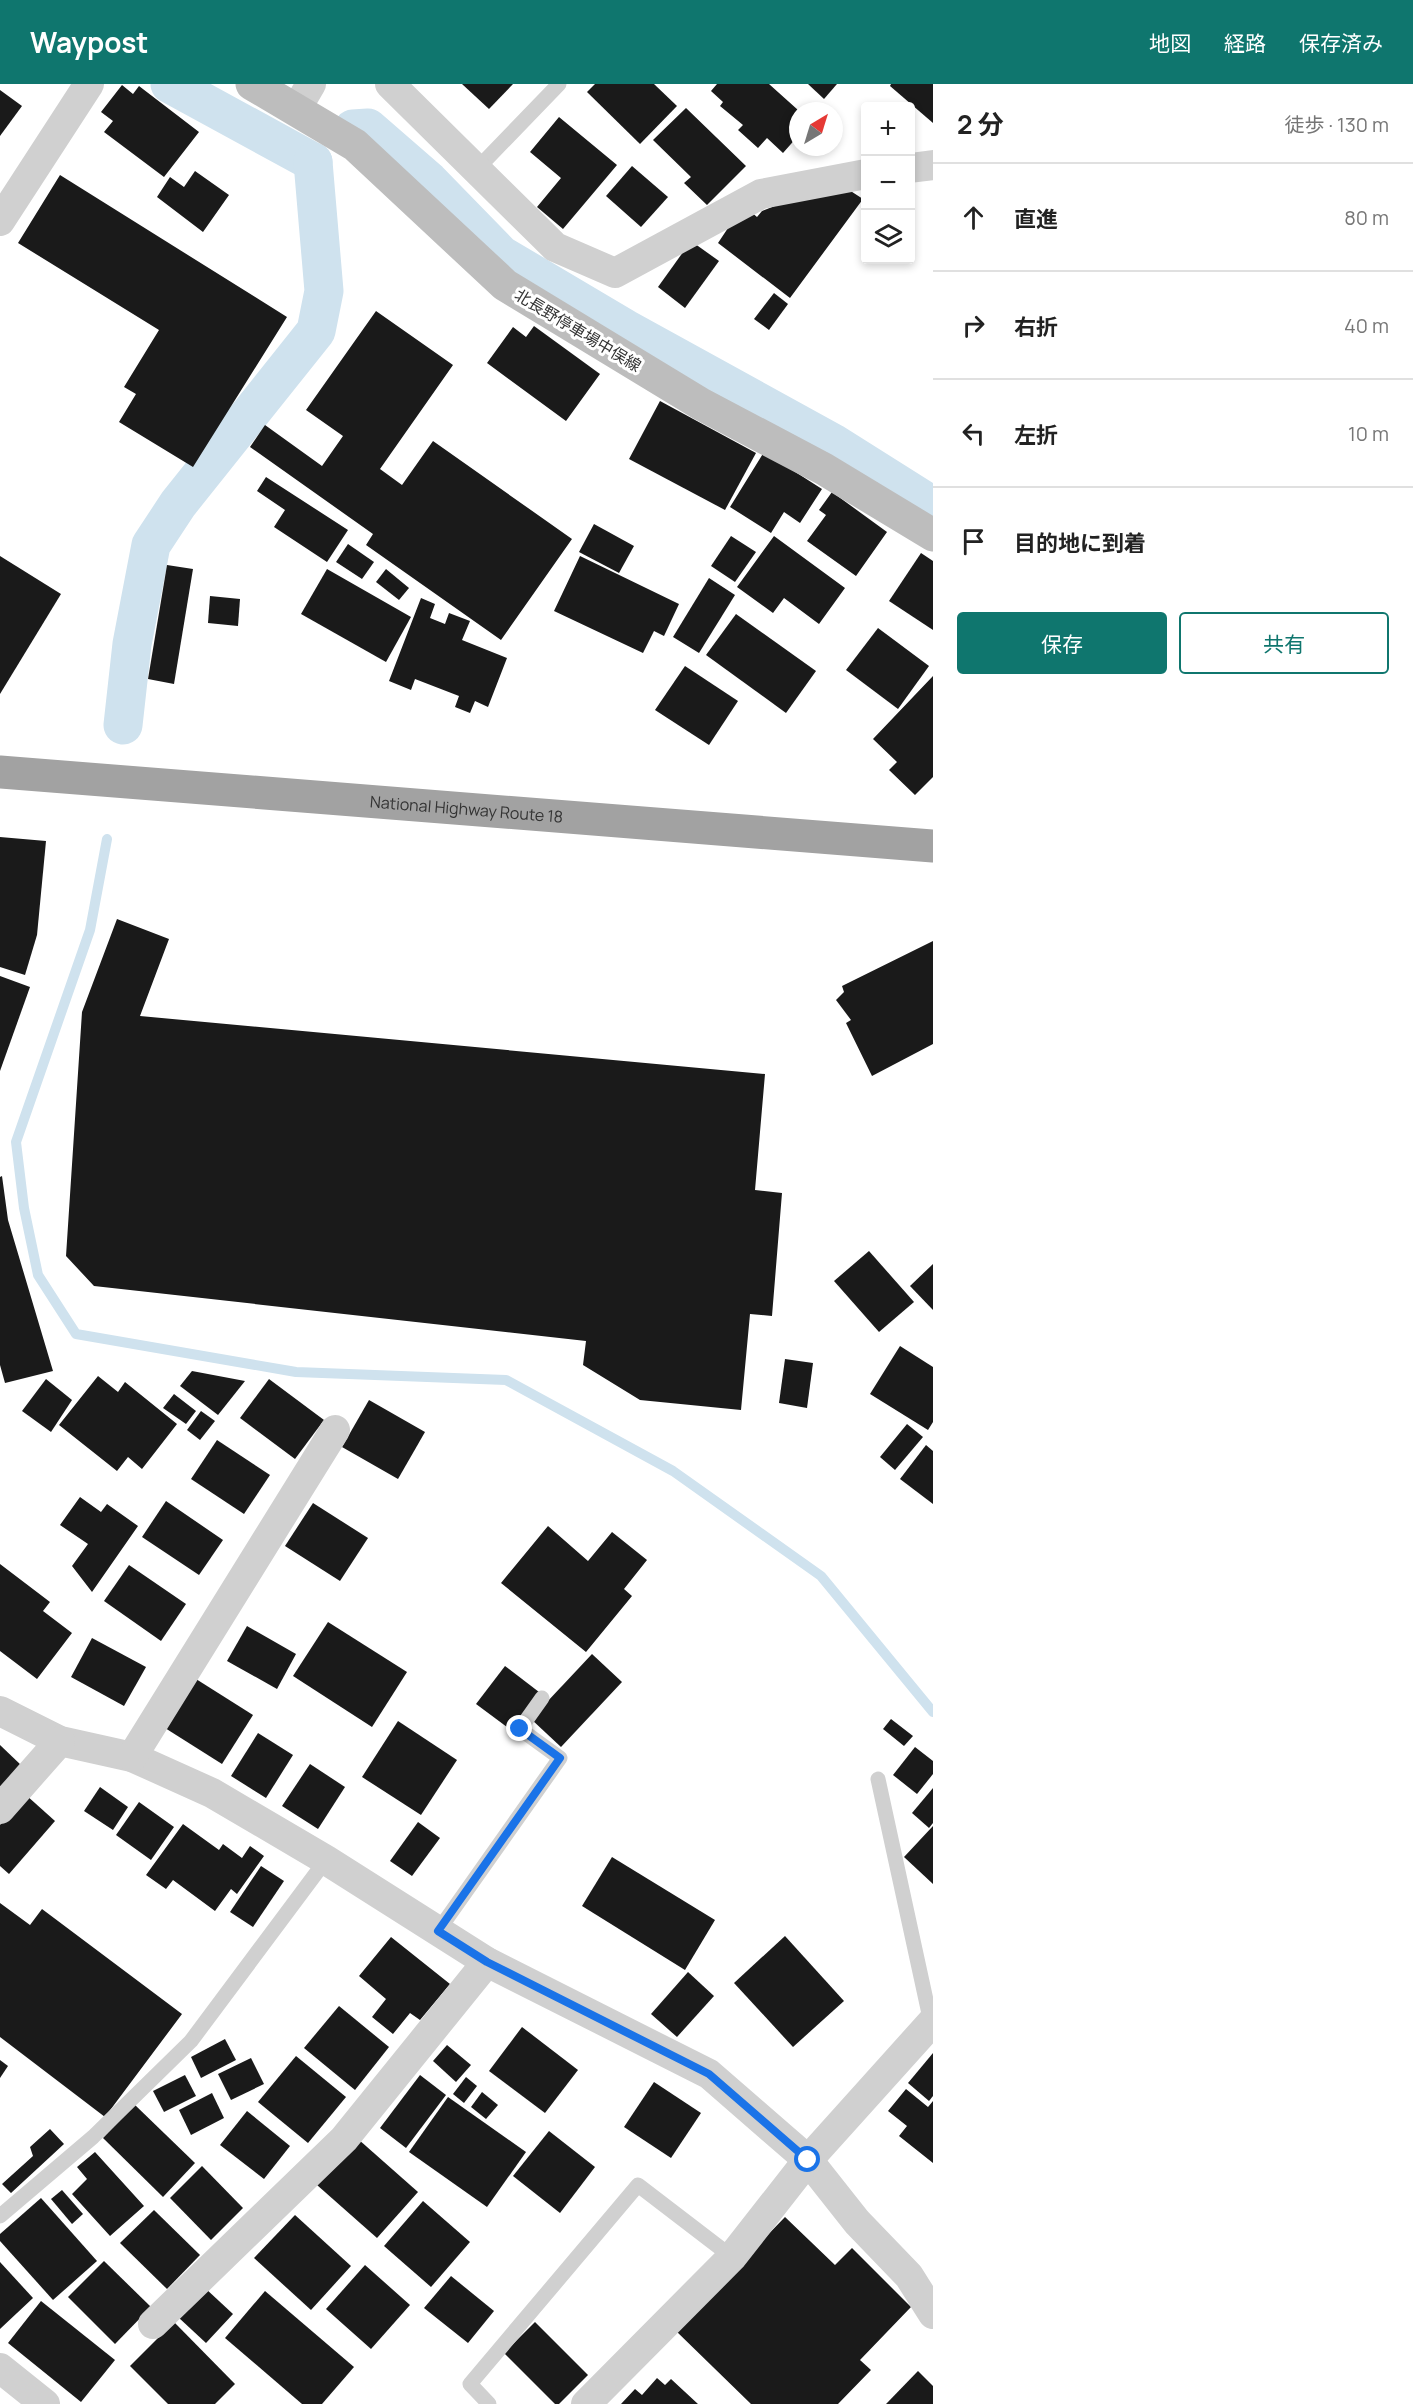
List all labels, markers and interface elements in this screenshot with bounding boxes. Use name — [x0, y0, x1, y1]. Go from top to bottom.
text: Waypost — [30, 23, 149, 61]
text: 地図 — [1149, 29, 1191, 57]
text: 経路 — [1224, 29, 1266, 57]
text: 保存済み — [1299, 29, 1383, 57]
north arrow — [789, 102, 843, 156]
map controls — [861, 102, 915, 264]
button: + — [861, 102, 915, 156]
text: 2 分 — [957, 106, 1004, 142]
text: 徒歩 · 130 m — [1284, 111, 1389, 138]
button: − — [861, 156, 915, 210]
icon: ahead — [957, 201, 990, 234]
text: 直進 — [1014, 204, 1058, 234]
text: 80 m — [1344, 204, 1389, 231]
button: layers — [861, 210, 915, 264]
street label: 北長野停車場中俣線 — [511, 283, 645, 377]
icon: right — [957, 309, 990, 342]
text: 右折 — [1014, 312, 1058, 342]
text: 40 m — [1344, 312, 1389, 339]
icon: left — [957, 417, 990, 450]
text: 左折 — [1014, 420, 1058, 450]
text: 10 m — [1348, 420, 1389, 447]
icon: arrive — [957, 525, 990, 558]
text: 目的地に到着 — [1014, 528, 1146, 558]
button: 保存 — [957, 612, 1167, 674]
button: 共有 — [1179, 612, 1389, 674]
street label: National Highway Route 18 — [369, 790, 564, 828]
route end — [506, 1715, 532, 1741]
route start — [794, 2146, 820, 2172]

